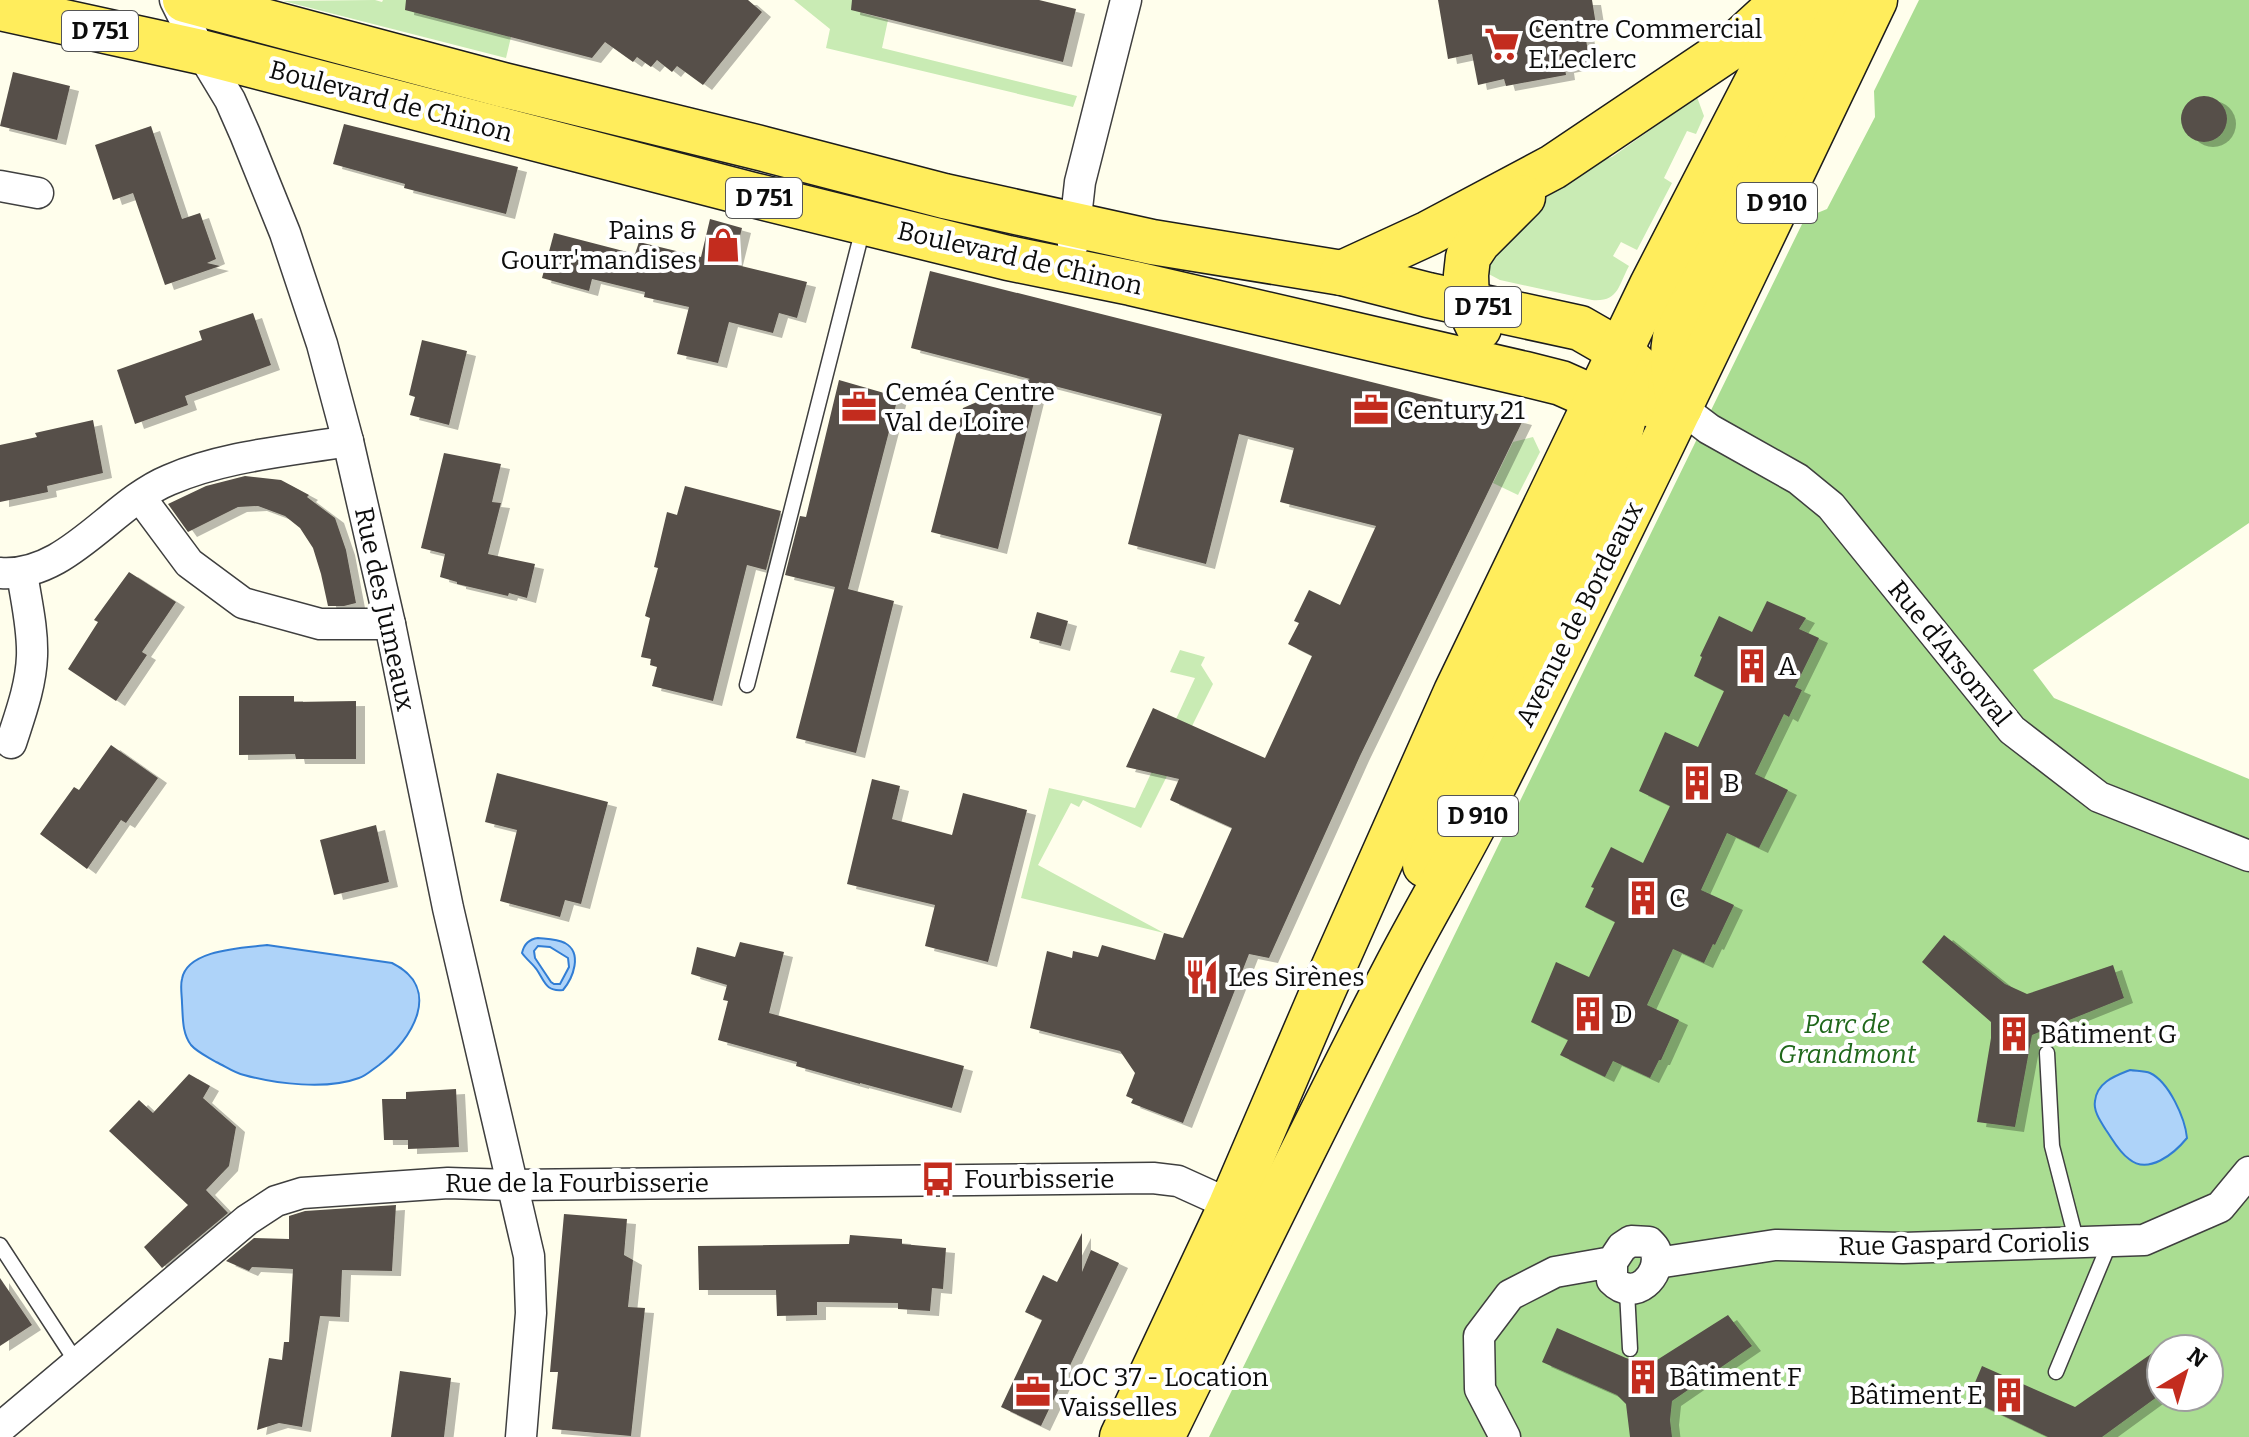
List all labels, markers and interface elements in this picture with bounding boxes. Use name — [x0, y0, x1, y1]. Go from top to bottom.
road number: D 751 — [62, 11, 138, 51]
place label: Centre Commercial E.Leclerc — [1528, 14, 1762, 75]
supermarket icon: Centre Commercial E.Leclerc — [1483, 25, 1521, 63]
street label: Boulevard de Chinon — [266, 54, 516, 149]
road number: D 751 — [726, 178, 802, 218]
road number: D 910 — [1737, 183, 1817, 223]
place label: Pains & Gourr'mandises — [500, 215, 697, 276]
street label: Boulevard de Chinon — [894, 215, 1146, 302]
shop icon: Pains & Gourr'mandises — [704, 226, 742, 264]
road number: D 751 — [1445, 287, 1521, 327]
place label: Ceméa Centre Val de Loire — [885, 377, 1055, 438]
office icon: Ceméa Centre Val de Loire — [840, 388, 878, 426]
office icon: Century 21 — [1352, 391, 1390, 429]
place label: Century 21 — [1397, 395, 1525, 426]
street label: Avenue de Bordeaux — [1509, 497, 1650, 732]
street label: Rue des Jumeaux — [348, 504, 421, 714]
street label: Rue d'Arsonval — [1882, 574, 2018, 732]
building icon: A — [1733, 647, 1771, 685]
place label: A — [1778, 651, 1797, 682]
building icon: B — [1678, 764, 1716, 802]
place label: B — [1723, 768, 1740, 799]
road number: D 910 — [1438, 796, 1518, 836]
building icon: C — [1624, 879, 1662, 917]
place label: C — [1669, 883, 1686, 914]
restaurant icon: Les Sirènes — [1183, 958, 1221, 996]
place label: Les Sirènes — [1228, 962, 1365, 993]
building icon: D — [1569, 995, 1607, 1033]
place label: D — [1614, 999, 1633, 1030]
park label: Parc de Grandmont — [1778, 1009, 1917, 1070]
building icon: Bâtiment G — [1995, 1015, 2033, 1053]
place label: Bâtiment G — [2040, 1019, 2177, 1050]
bus stop icon: Fourbisserie — [919, 1160, 957, 1198]
place label: Fourbisserie — [964, 1164, 1115, 1195]
street label: Rue de la Fourbisserie — [445, 1168, 709, 1199]
street label: Rue Gaspard Coriolis — [1838, 1227, 2090, 1262]
north arrow — [2145, 1333, 2225, 1413]
text: N — [2182, 1342, 2212, 1374]
building icon: Bâtiment F — [1624, 1358, 1662, 1396]
place label: LOC 37 - Location Vaisselles — [1059, 1362, 1269, 1423]
place label: Bâtiment F — [1669, 1362, 1801, 1393]
office icon: LOC 37 - Location Vaisselles — [1014, 1373, 1052, 1411]
building icon: Bâtiment E — [1990, 1376, 2028, 1414]
place label: Bâtiment E — [1849, 1380, 1983, 1411]

